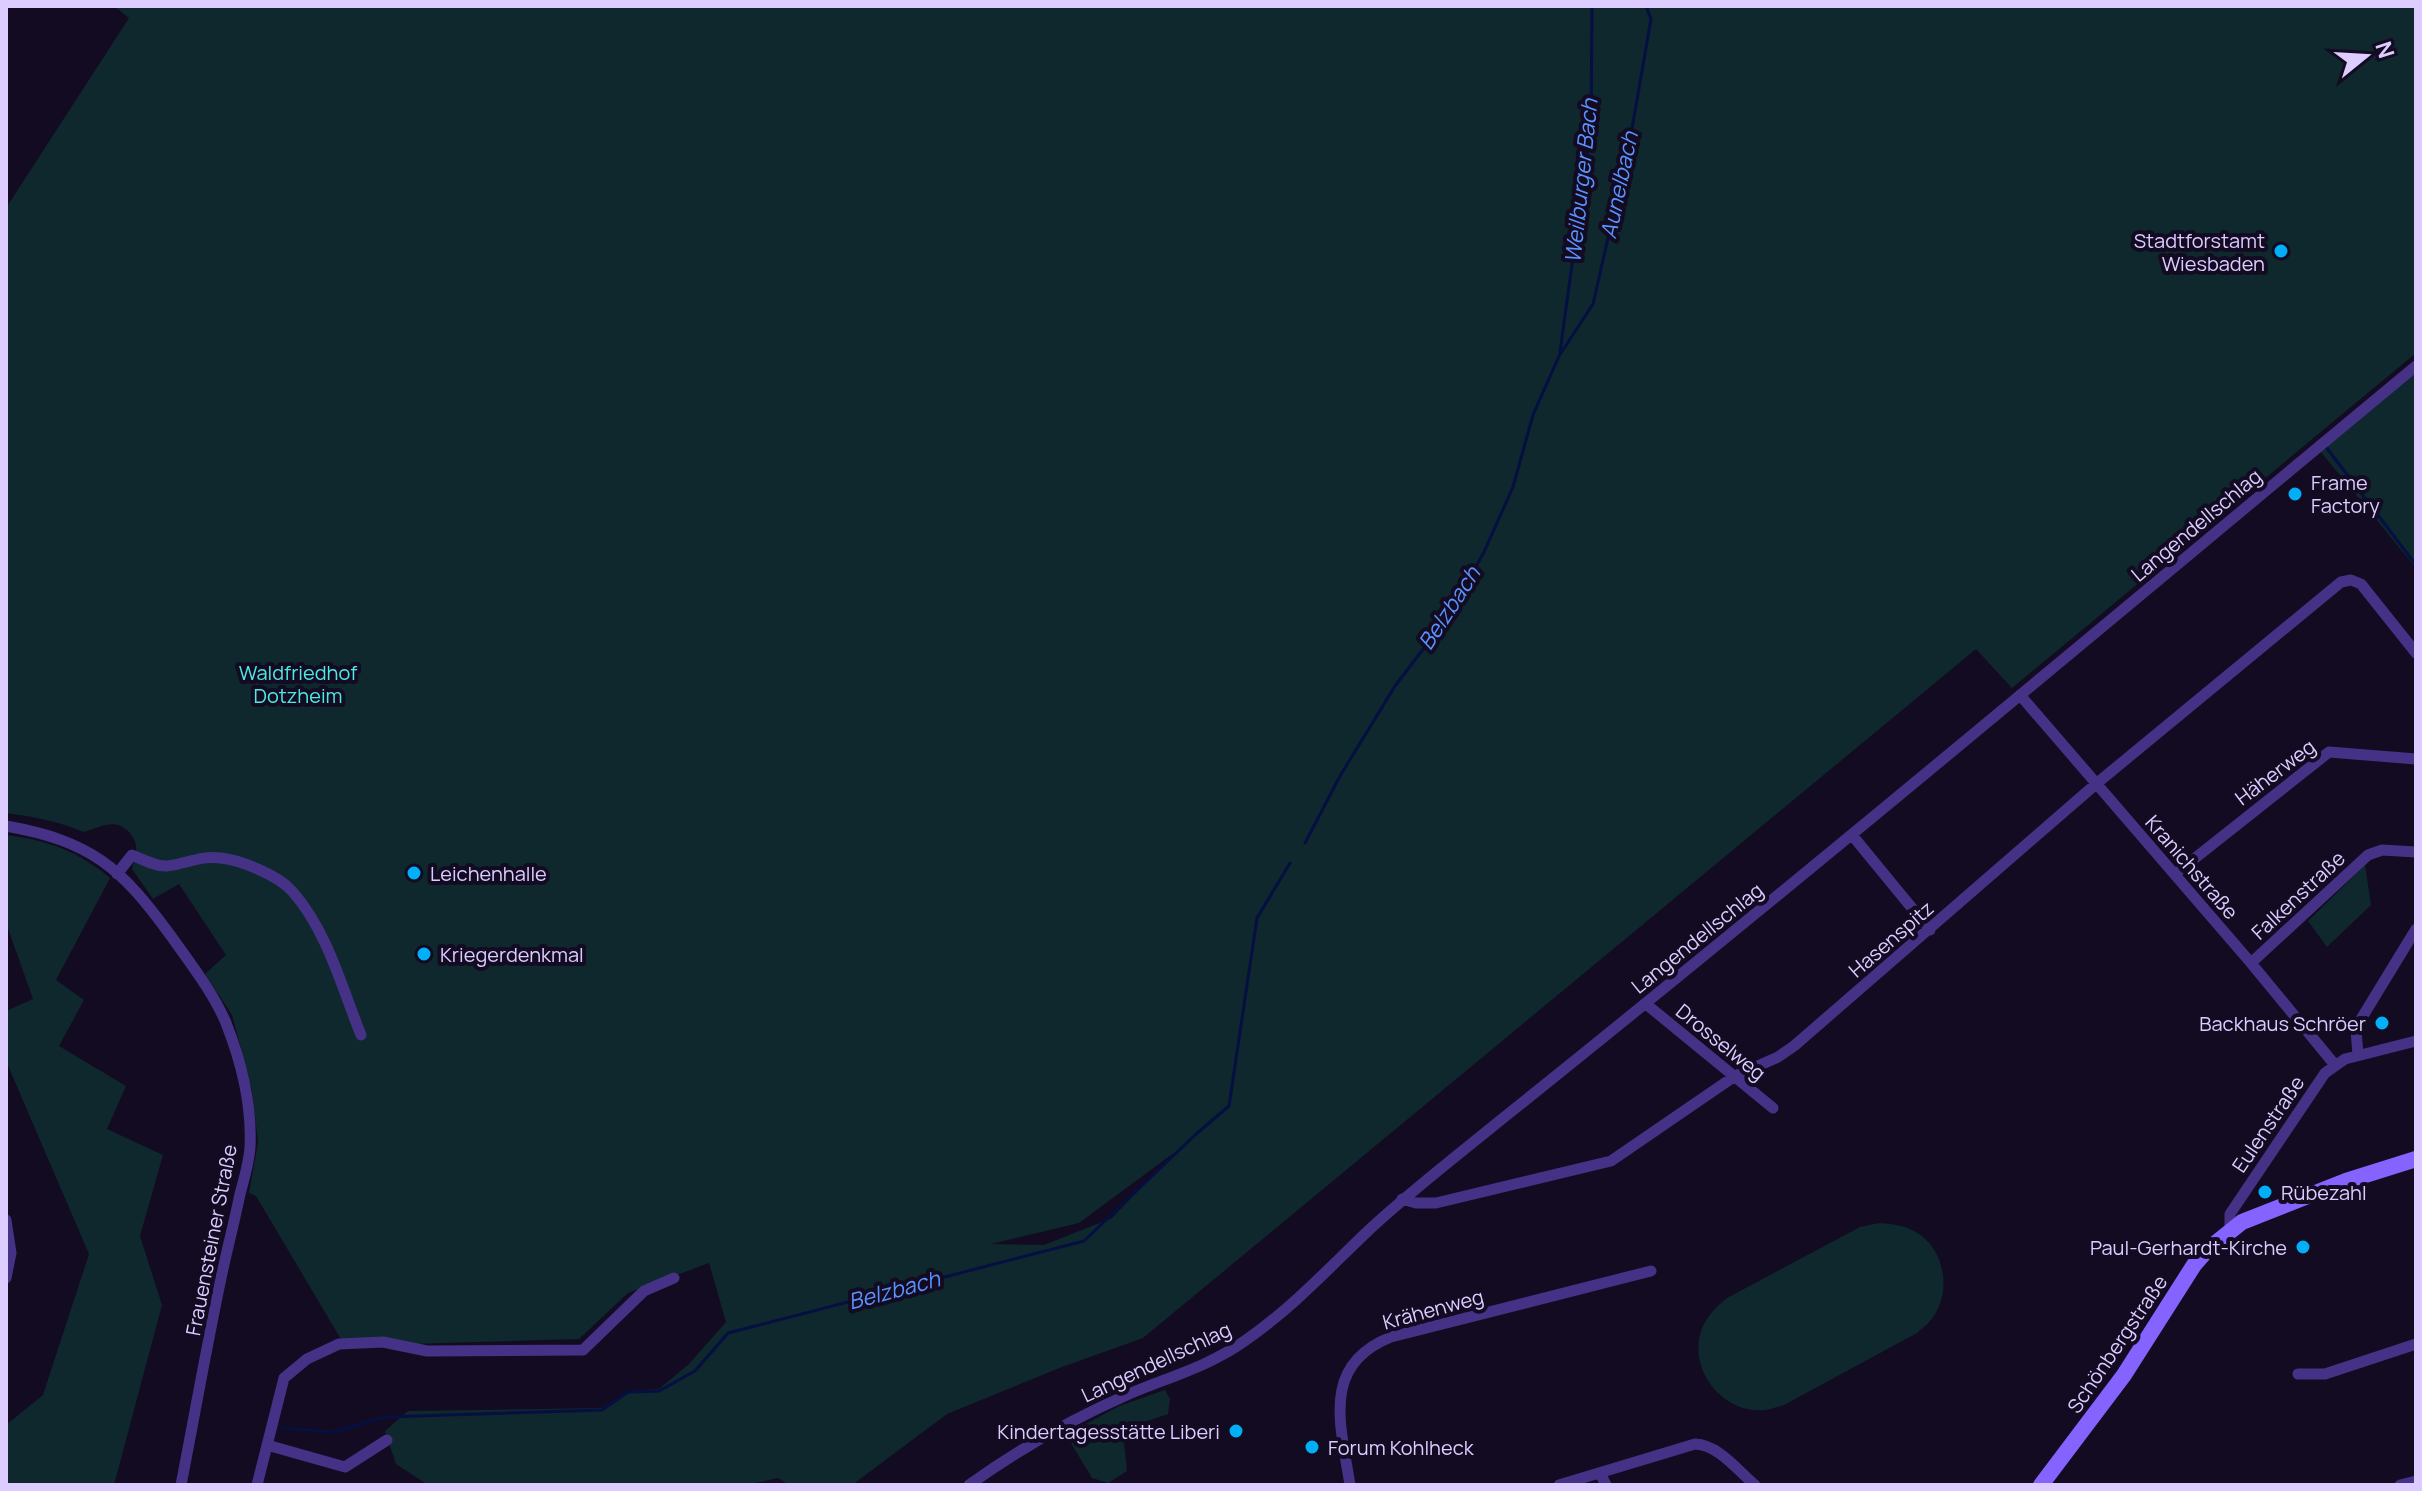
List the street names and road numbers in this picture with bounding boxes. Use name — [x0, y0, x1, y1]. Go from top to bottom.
street label: Langendellschlag — [2125, 463, 2267, 587]
street label: Häherweg — [2229, 733, 2321, 811]
street label: Kranichstraße — [2139, 809, 2245, 925]
street label: Falkenstraße — [2245, 845, 2351, 945]
street label: Langendellschlag — [1625, 876, 1769, 1000]
street label: Hasenspitz — [1843, 895, 1939, 983]
street label: Drosselweg — [1671, 998, 1771, 1086]
street label: Eulenstraße — [2226, 1070, 2310, 1178]
street label: Frauensteiner Straße — [179, 1142, 243, 1338]
street label: Schönbergstraße — [2061, 1270, 2173, 1418]
street label: Krähenweg — [1380, 1283, 1486, 1335]
street label: Langendellschlag — [1077, 1315, 1235, 1409]

